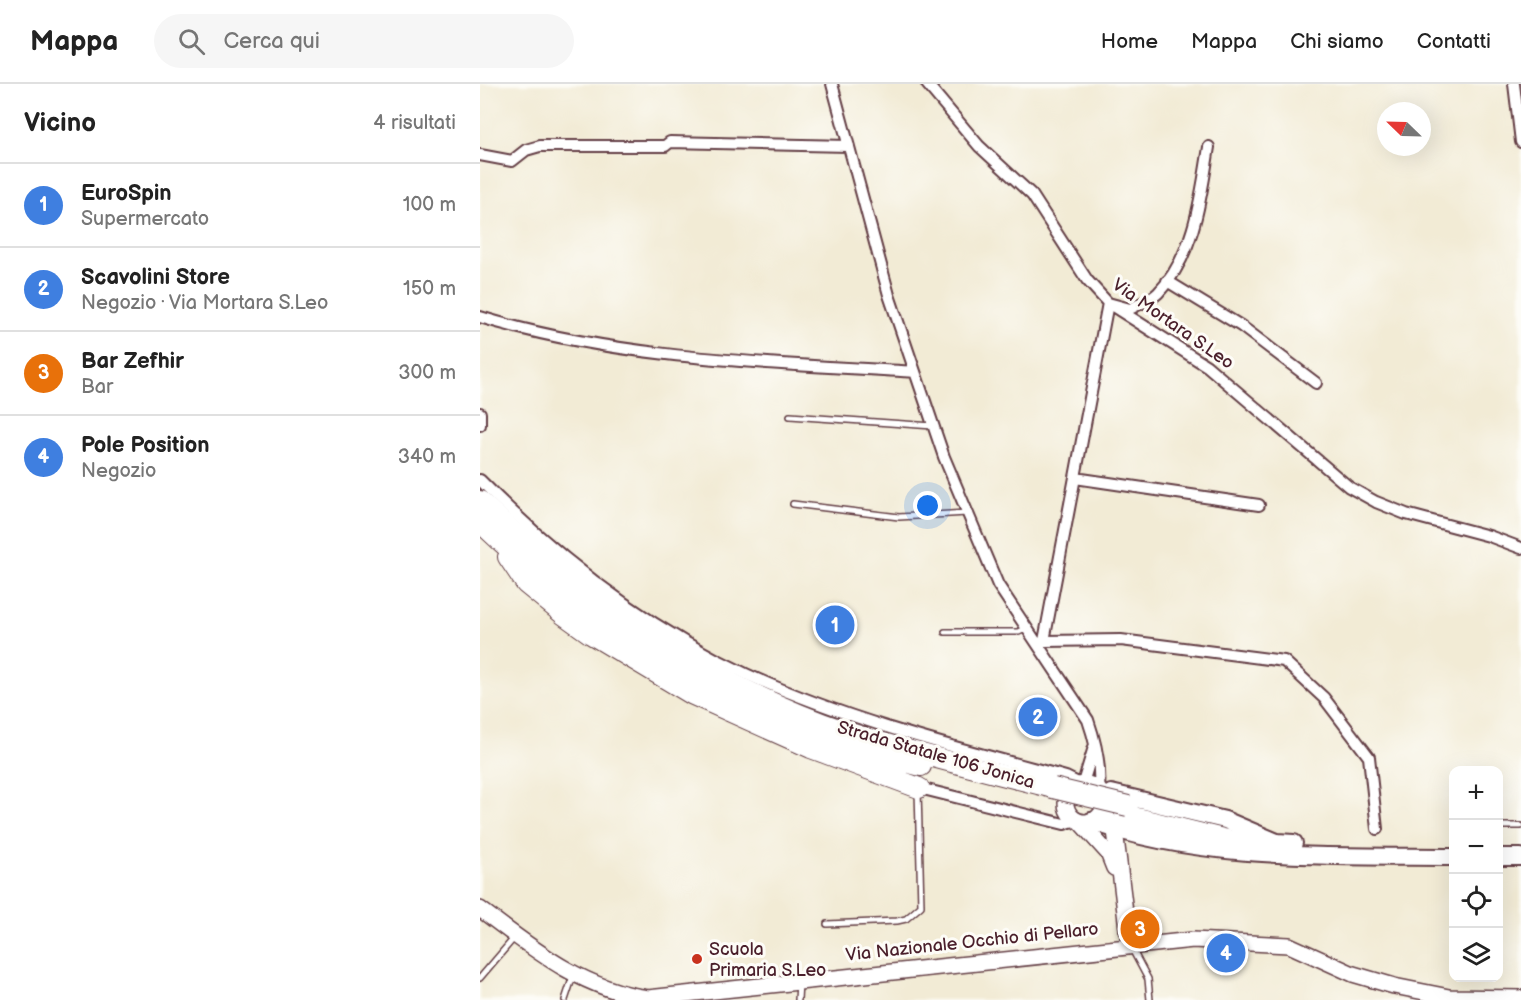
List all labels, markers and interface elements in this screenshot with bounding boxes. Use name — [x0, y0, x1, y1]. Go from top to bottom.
search box — [154, 14, 574, 68]
text: Mappa — [30, 25, 118, 58]
icon: search — [175, 25, 208, 58]
text: Cerca qui — [223, 28, 320, 55]
text: Home — [1101, 29, 1158, 54]
text: Mappa — [1191, 29, 1257, 54]
text: Chi siamo — [1290, 29, 1384, 54]
text: Contatti — [1417, 29, 1491, 54]
north arrow — [1377, 102, 1431, 156]
text: Vicino — [24, 108, 96, 139]
text: 4 risultati — [373, 111, 456, 135]
text: EuroSpin — [81, 180, 172, 207]
text: 1 — [39, 193, 48, 217]
text: 100 m — [403, 193, 456, 217]
text: Supermercato — [81, 207, 209, 231]
text: Scavolini Store — [81, 264, 230, 291]
street label: Via Mortara S.Leo — [1108, 274, 1238, 374]
text: 2 — [38, 277, 49, 301]
text: 150 m — [403, 277, 456, 301]
text: Negozio · Via Mortara S.Leo — [81, 291, 328, 315]
text: Bar Zefhir — [81, 348, 184, 375]
text: 3 — [38, 361, 49, 385]
text: 300 m — [398, 361, 456, 385]
text: Bar — [81, 375, 113, 399]
text: Pole Position — [81, 432, 210, 459]
text: 4 — [38, 445, 49, 469]
text: 340 m — [398, 445, 456, 469]
text: Negozio — [81, 459, 156, 483]
your location — [913, 491, 942, 520]
pin: 1 — [816, 602, 854, 648]
pin: 2 — [1018, 694, 1058, 740]
street label: Strada Statale 106 Jonica — [835, 717, 1037, 793]
map controls — [1449, 766, 1503, 982]
button: + — [1449, 766, 1503, 820]
button: − — [1449, 820, 1503, 874]
button: locate — [1449, 874, 1503, 928]
pin: 3 — [1120, 906, 1160, 952]
street label: Via Nazionale Occhio di Pellaro — [845, 918, 1099, 966]
button: layers — [1449, 928, 1503, 982]
pin: 4 — [1206, 930, 1246, 976]
place label: Scuola Primaria S.Leo — [709, 939, 826, 981]
marker: Scuola Primaria S.Leo — [690, 952, 704, 966]

